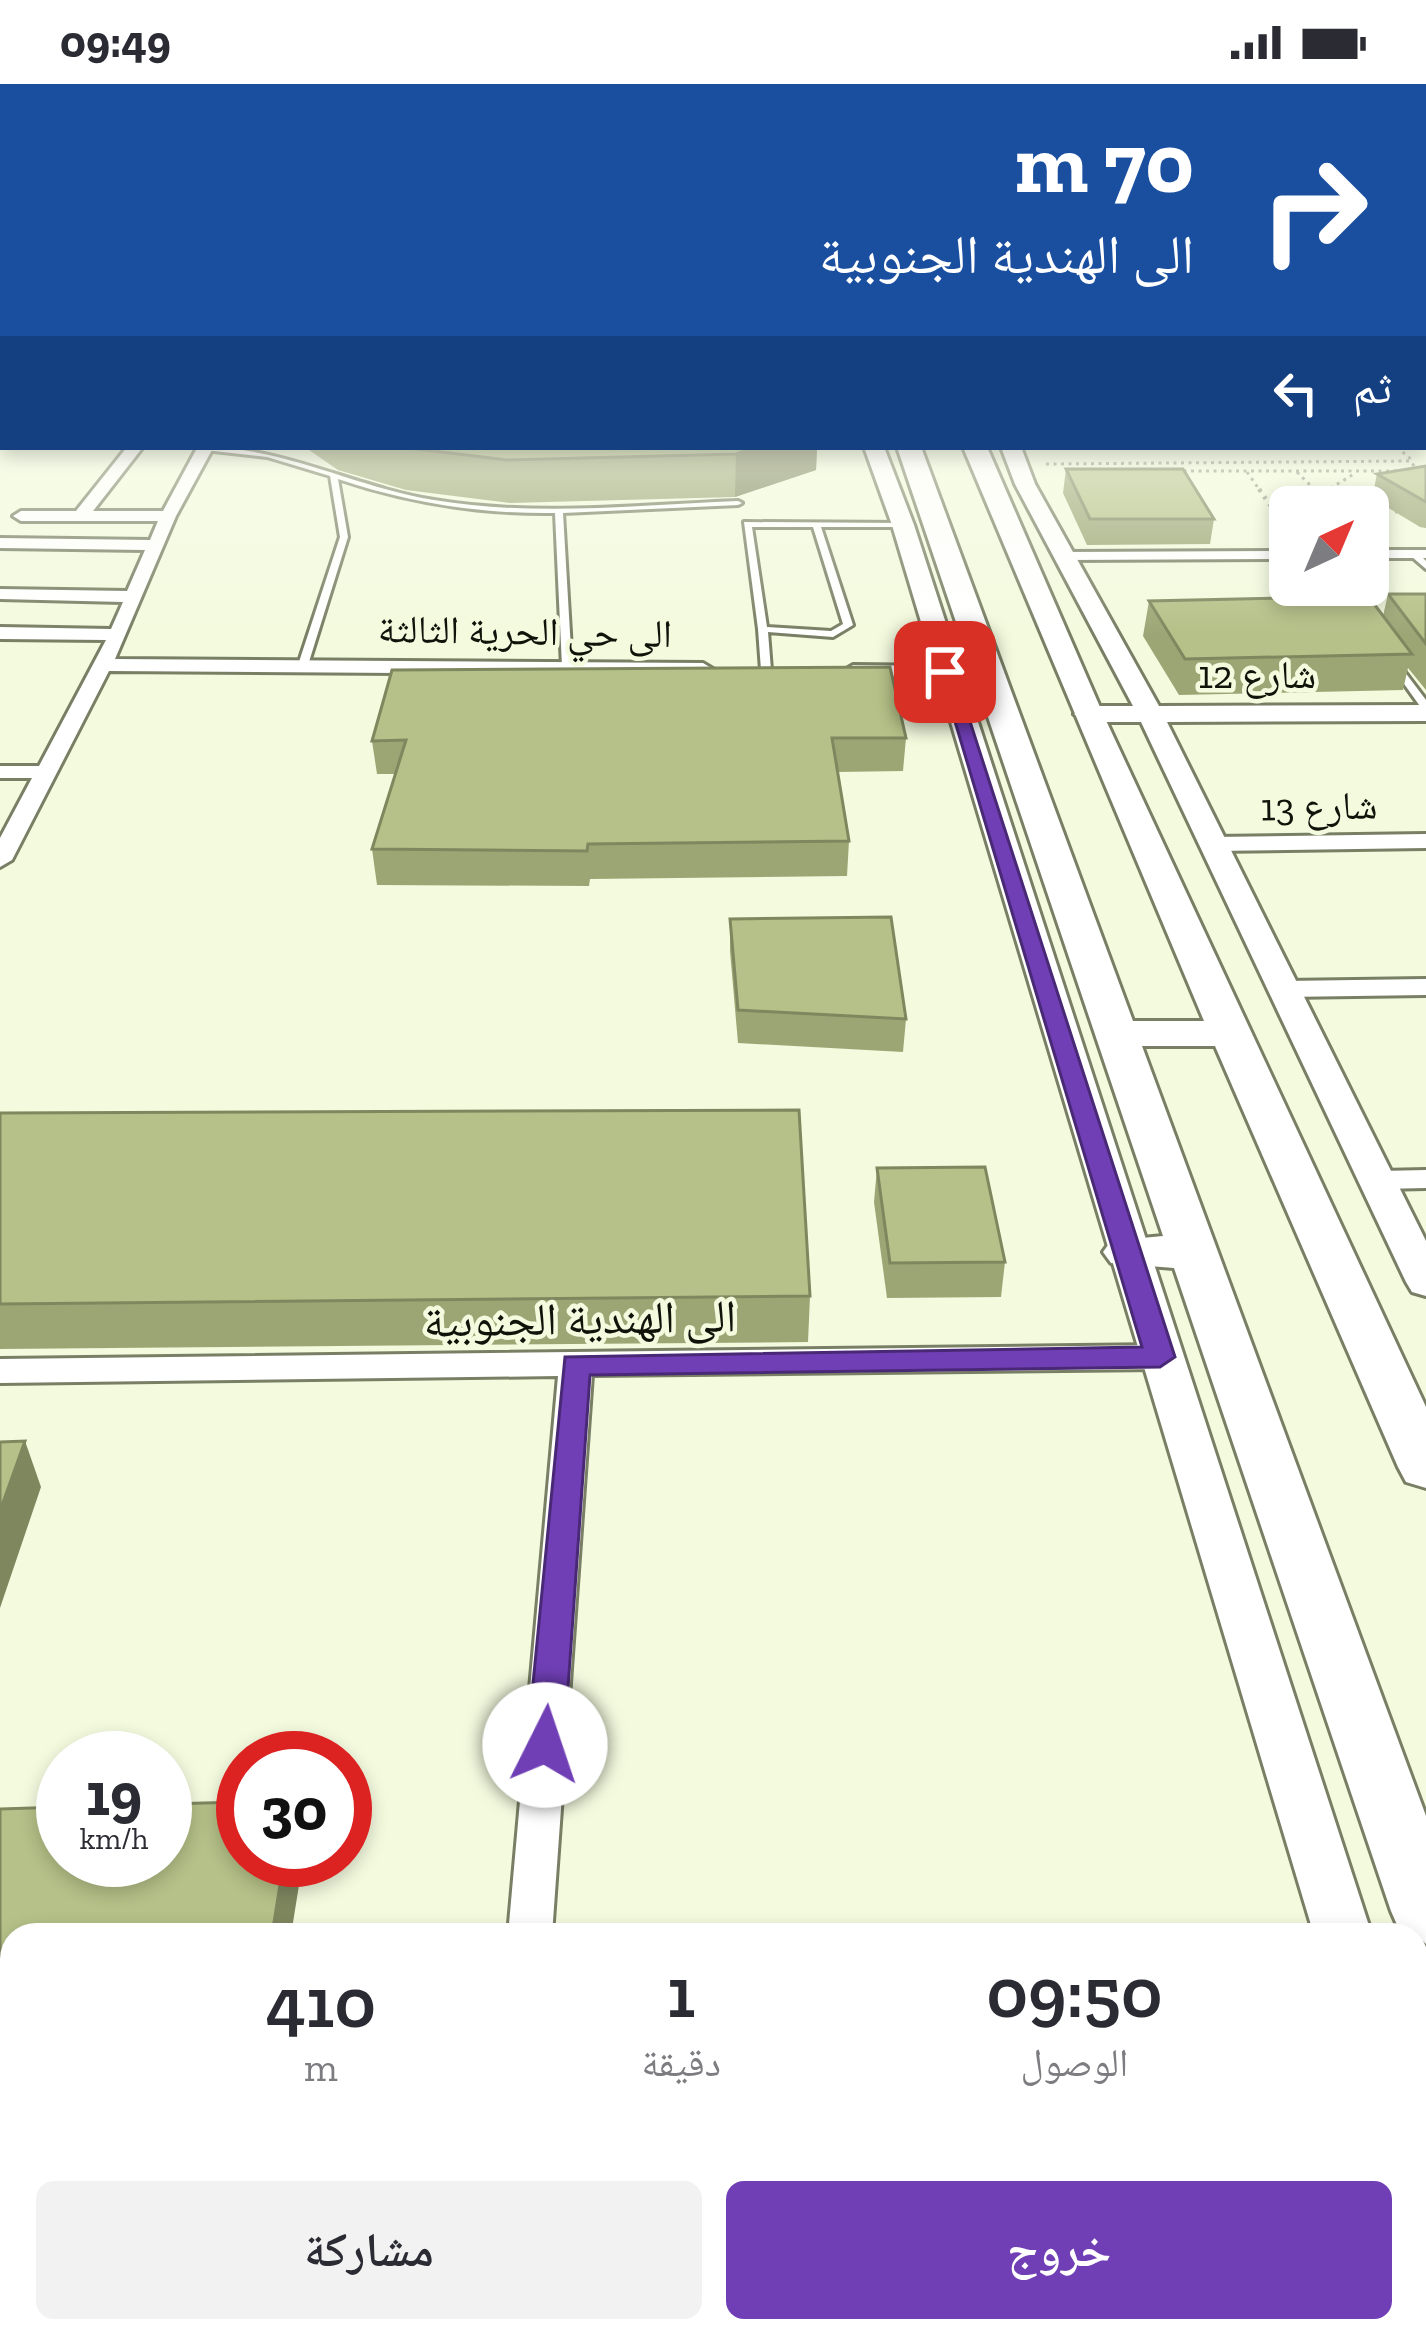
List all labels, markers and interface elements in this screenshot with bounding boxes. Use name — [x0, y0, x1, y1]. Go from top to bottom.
text: 09:49 — [60, 15, 171, 69]
text: 70 m — [1015, 113, 1194, 214]
icon: right — [1236, 132, 1392, 288]
text: الى الهندية الجنوبية — [819, 222, 1194, 287]
icon: left — [1263, 360, 1329, 426]
text: ثم — [1353, 361, 1392, 415]
north arrow — [1269, 486, 1389, 606]
map controls — [1269, 486, 1389, 606]
street label: الى حي الحرية الثالثة — [377, 605, 672, 665]
pin — [894, 621, 996, 723]
icon: arrive — [912, 639, 978, 705]
street label: شارع 12 — [1198, 651, 1316, 699]
street label: شارع 13 — [1260, 781, 1378, 832]
street label: الى الهندية الجنوبية — [423, 1289, 737, 1349]
position arrow — [482, 1682, 608, 1808]
speed limit sign: 30 — [216, 1731, 372, 1887]
text: 19 — [86, 1758, 142, 1830]
text: km/h — [80, 1821, 148, 1857]
text: 1 — [667, 1949, 695, 2035]
text: 09:50 — [986, 1949, 1162, 2035]
text: 410 — [266, 1959, 376, 2045]
text: دقيقة — [642, 2039, 721, 2086]
text: الوصول — [1020, 2039, 1128, 2086]
text: m — [304, 2044, 338, 2091]
button: مشاركة — [36, 2181, 702, 2319]
button: خروج — [726, 2181, 1392, 2319]

